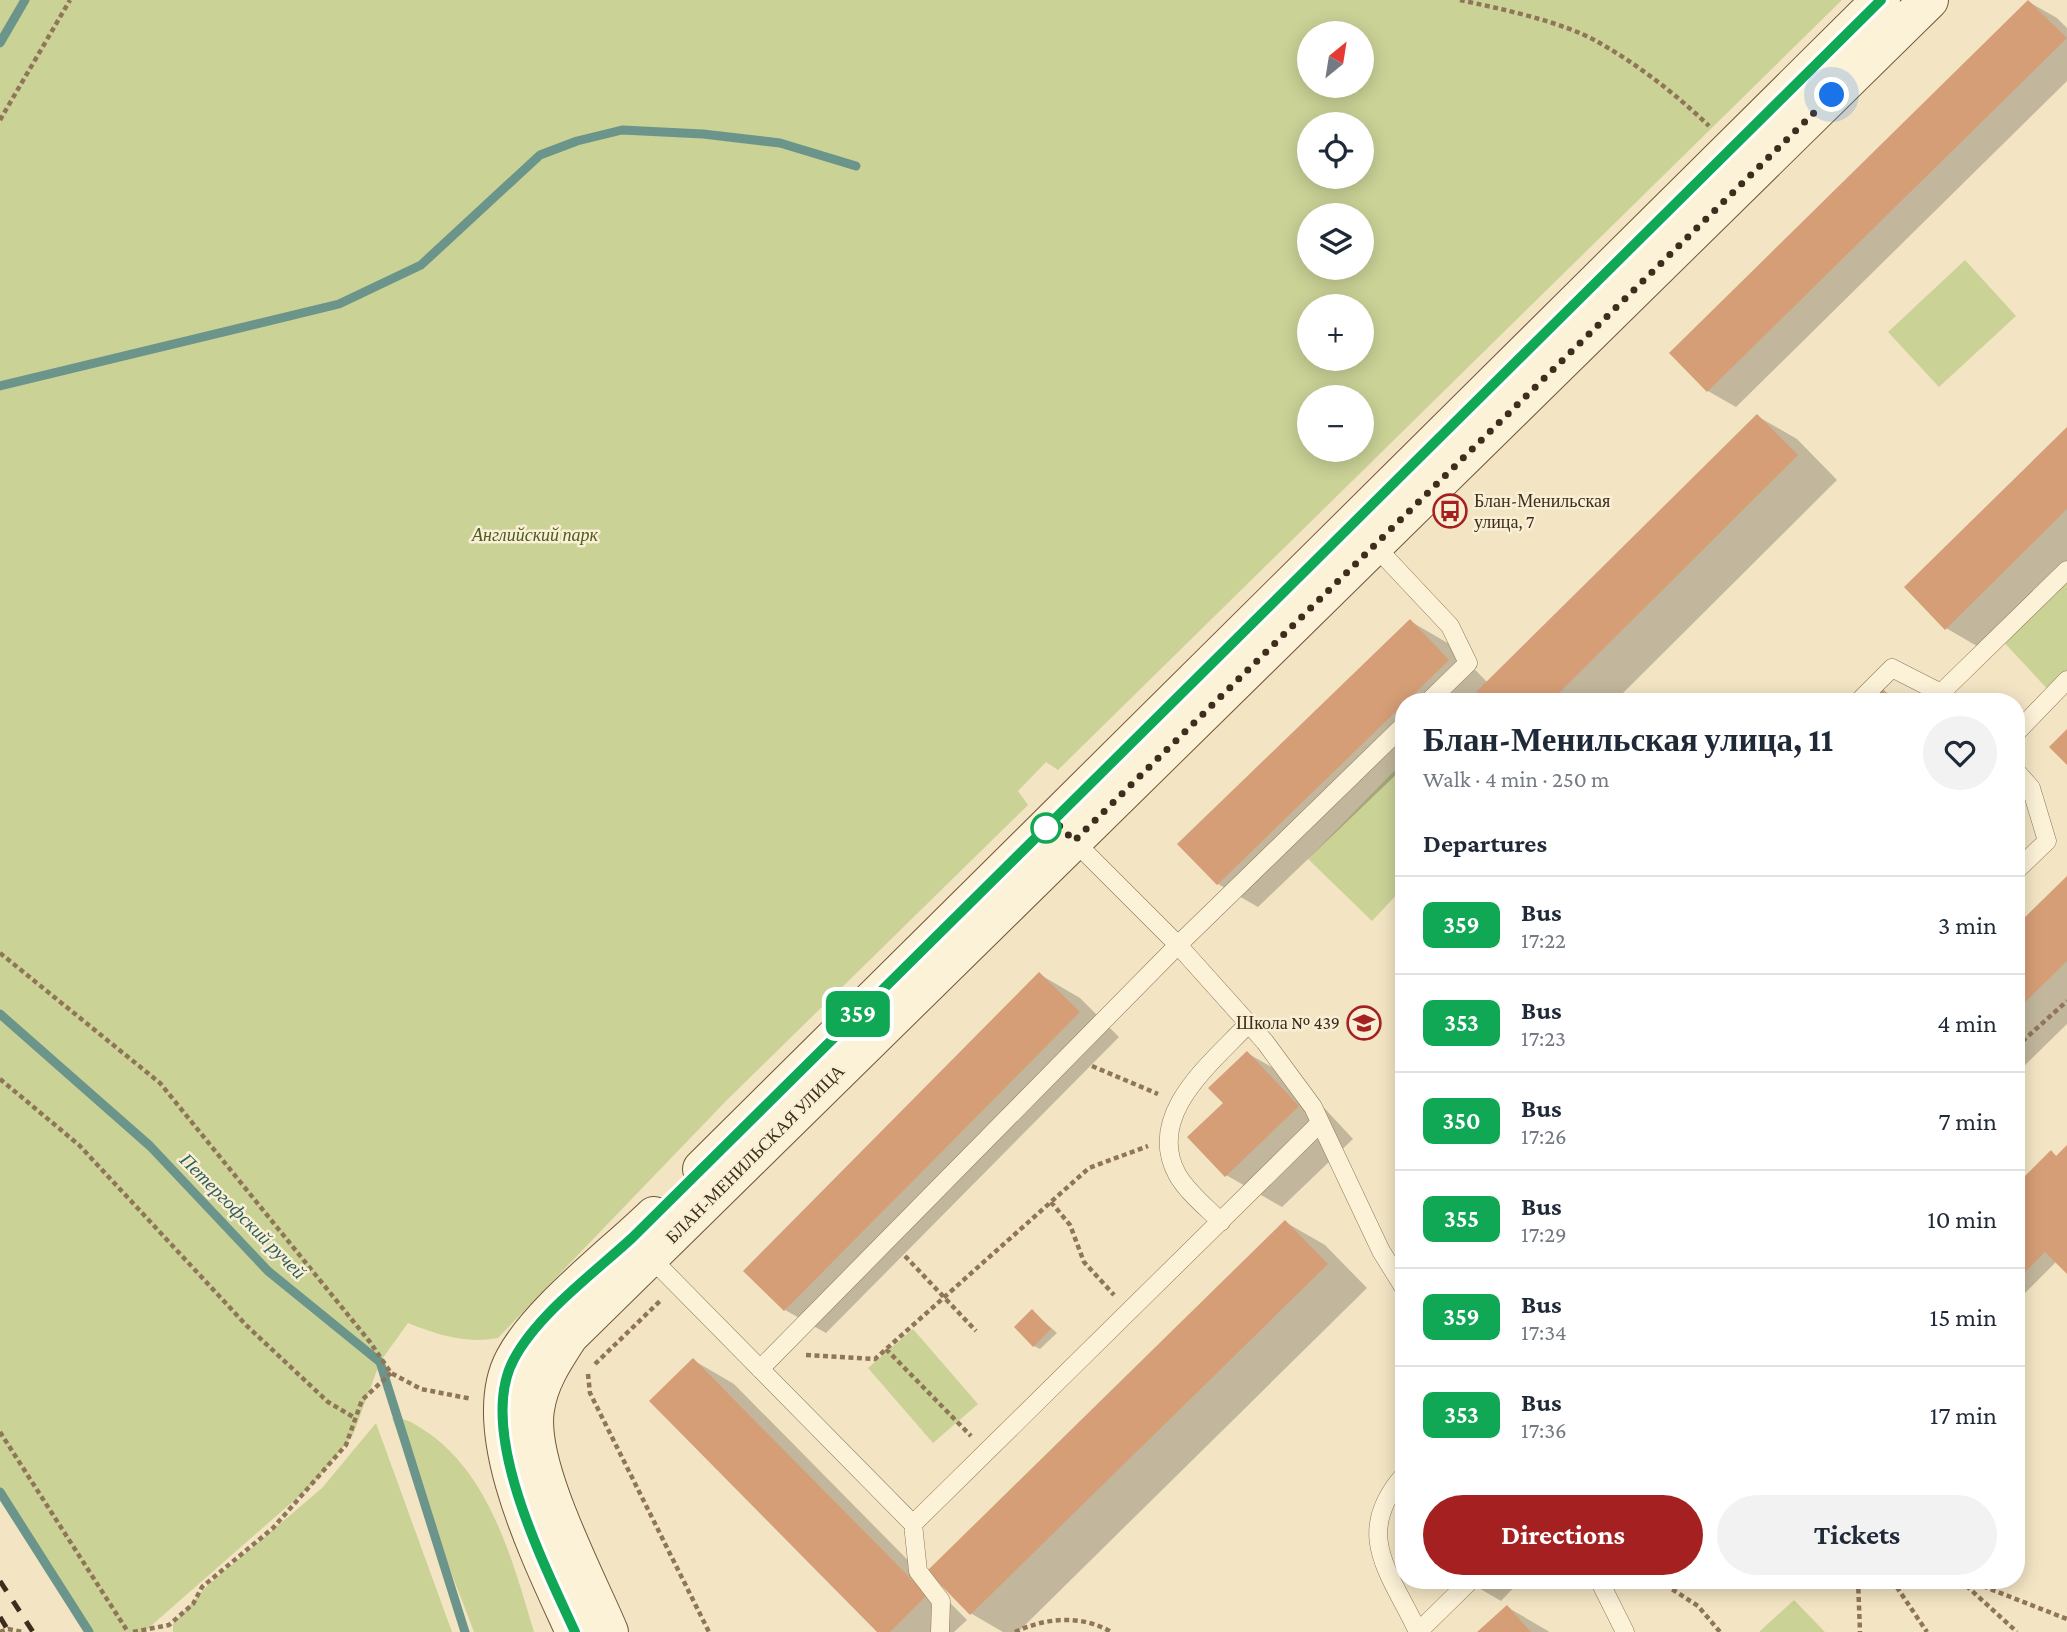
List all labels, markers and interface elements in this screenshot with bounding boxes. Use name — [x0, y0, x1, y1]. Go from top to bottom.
north arrow — [1297, 21, 1374, 98]
map controls — [1297, 21, 1374, 462]
your location — [1814, 77, 1849, 112]
button: locate — [1297, 112, 1374, 189]
button: layers — [1297, 203, 1374, 280]
button: + — [1297, 294, 1374, 371]
button: − — [1297, 385, 1374, 462]
place label: Блан-Менильская улица, 7 — [1474, 491, 1610, 532]
bus stop icon: Блан-Менильская улица, 7 — [1431, 492, 1469, 530]
park label: Английский парк — [471, 525, 598, 545]
button: heart — [1923, 716, 1997, 790]
text: Блан-Менильская улица, 11 — [1423, 721, 1833, 758]
text: Walk · 4 min · 250 m — [1423, 766, 1610, 792]
unlabelled marker — [1031, 813, 1061, 843]
text: Departures — [1423, 829, 1547, 858]
text: Bus — [1521, 898, 1562, 927]
text: 359 — [1443, 911, 1480, 938]
text: 3 min — [1938, 911, 1997, 940]
text: 17:22 — [1521, 927, 1566, 953]
line badge: 359 — [818, 991, 898, 1037]
text: Bus — [1521, 996, 1562, 1025]
text: 359 — [840, 1000, 876, 1027]
school or university icon: Школа № 439 — [1345, 1004, 1383, 1042]
text: 353 — [1444, 1009, 1479, 1036]
text: 4 min — [1937, 1009, 1997, 1038]
place label: Школа № 439 — [1236, 1013, 1340, 1033]
text: 17:23 — [1521, 1025, 1566, 1051]
street label: БЛАН-МЕНИЛЬСКАЯ УЛИЦА — [662, 1061, 848, 1247]
text: Bus — [1521, 1094, 1562, 1123]
text: 350 — [1442, 1107, 1481, 1134]
text: 7 min — [1938, 1107, 1997, 1136]
text: 17:26 — [1521, 1123, 1567, 1149]
water label: Петергофский ручей — [175, 1148, 310, 1283]
text: Bus — [1521, 1192, 1562, 1221]
text: 355 — [1444, 1205, 1479, 1232]
text: 10 min — [1927, 1205, 1997, 1234]
text: 17:29 — [1521, 1221, 1567, 1247]
text: Bus — [1521, 1290, 1562, 1319]
text: 359 — [1443, 1303, 1480, 1330]
text: 15 min — [1930, 1303, 1997, 1332]
text: 17:34 — [1521, 1319, 1567, 1345]
text: Bus — [1521, 1388, 1562, 1417]
text: 353 — [1444, 1401, 1479, 1428]
text: 17 min — [1930, 1401, 1997, 1430]
text: 17:36 — [1521, 1417, 1567, 1443]
button: Directions — [1423, 1495, 1703, 1575]
button: Tickets — [1717, 1495, 1997, 1575]

